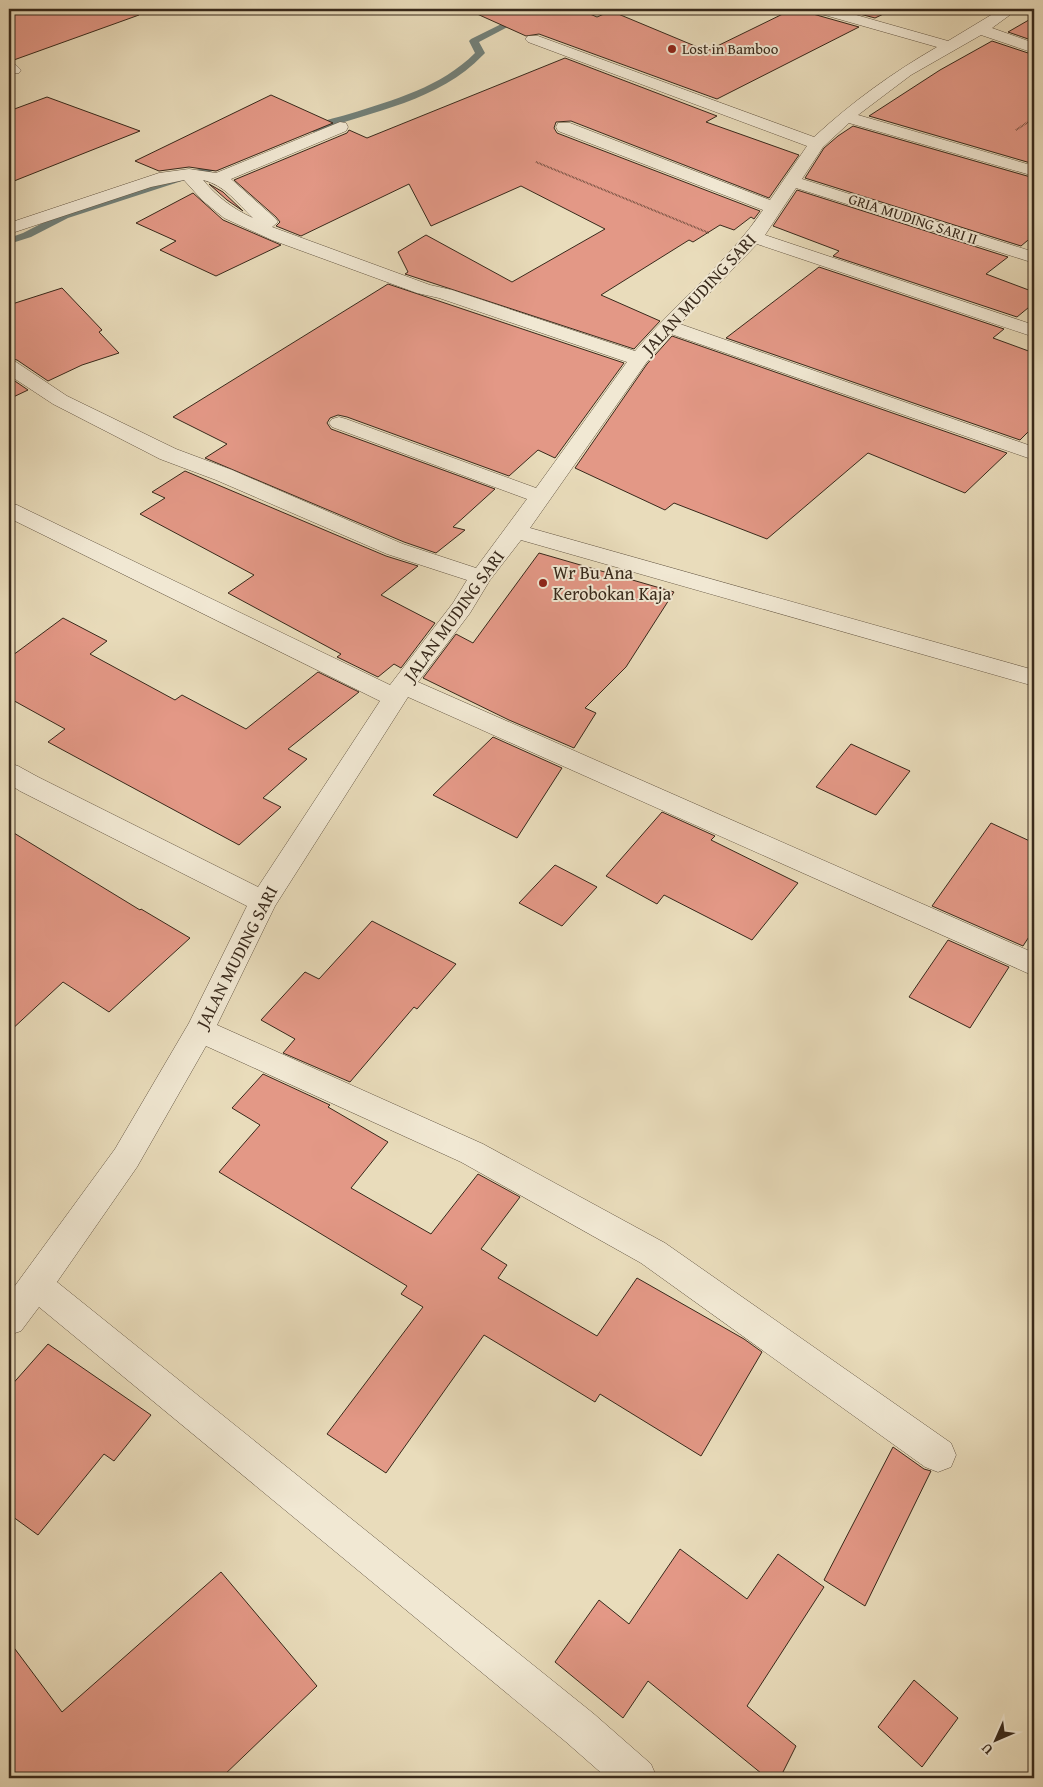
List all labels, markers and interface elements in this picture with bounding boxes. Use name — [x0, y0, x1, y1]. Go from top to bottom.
place label: Lost in Bamboo — [682, 38, 779, 59]
marker: Lost in Bamboo — [666, 43, 678, 55]
street label: GRIA MUDING SARI II — [846, 188, 980, 249]
street label: JALAN MUDING SARI — [634, 227, 762, 362]
street label: JALAN MUDING SARI — [395, 544, 511, 689]
place label: Wr Bu Ana Kerobokan Kaja — [553, 559, 672, 607]
marker: Wr Bu Ana Kerobokan Kaja — [537, 577, 549, 589]
street label: JALAN MUDING SARI — [188, 881, 284, 1035]
north arrow — [970, 1714, 1020, 1764]
text: U — [976, 1738, 997, 1760]

